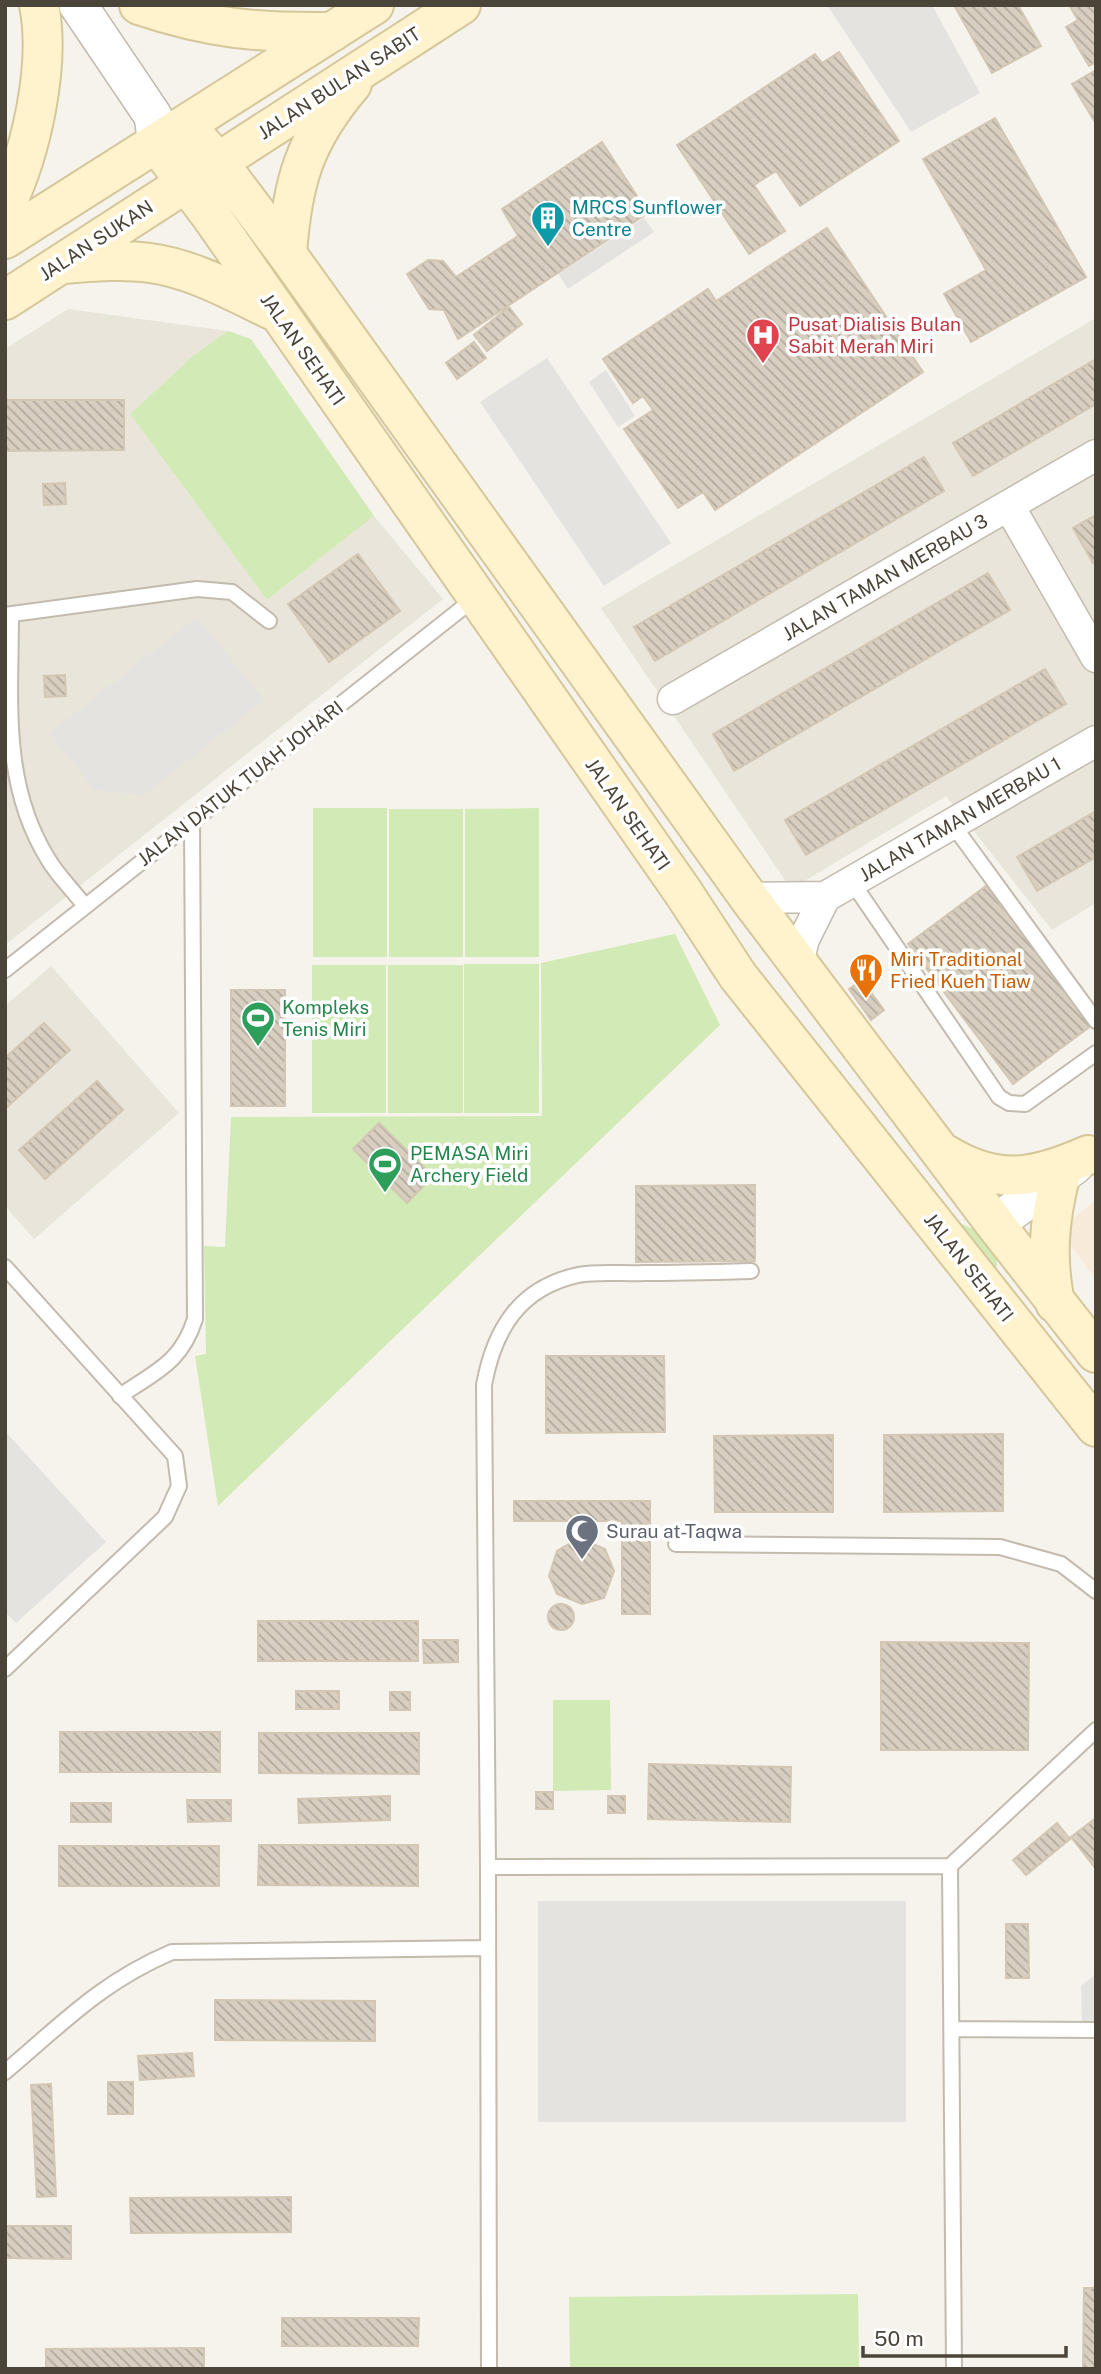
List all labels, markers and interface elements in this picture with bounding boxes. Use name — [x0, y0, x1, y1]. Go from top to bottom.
street label: JALAN BULAN SABIT — [254, 22, 424, 144]
street label: JALAN SUKAN — [35, 195, 157, 285]
place label: MRCS Sunflower Centre — [572, 196, 723, 240]
building icon: MRCS Sunflower Centre — [529, 199, 567, 248]
street label: JALAN SEHATI — [256, 289, 350, 409]
place label: Pusat Dialisis Bulan Sabit Merah Miri — [788, 313, 961, 357]
hospital icon: Pusat Dialisis Bulan Sabit Merah Miri — [744, 316, 782, 365]
street label: JALAN TAMAN MERBAU 3 — [779, 509, 991, 645]
street label: JALAN DATUK TUAH JOHARI — [133, 696, 347, 870]
street label: JALAN TAMAN MERBAU 1 — [855, 752, 1065, 886]
street label: JALAN SEHATI — [581, 754, 675, 874]
place label: Miri Traditional Fried Kueh Tiaw — [890, 948, 1031, 992]
restaurant icon: Miri Traditional Fried Kueh Tiaw — [847, 951, 885, 1000]
place label: Kompleks Tenis Miri — [282, 996, 369, 1040]
sports icon: Kompleks Tenis Miri — [239, 999, 277, 1048]
place label: PEMASA Miri Archery Field — [410, 1142, 528, 1186]
sports icon: PEMASA Miri Archery Field — [366, 1145, 404, 1194]
street label: JALAN SEHATI — [920, 1208, 1018, 1326]
mosque icon: Surau at-Taqwa — [563, 1512, 601, 1561]
place label: Surau at-Taqwa — [606, 1520, 742, 1542]
scale bar — [863, 2314, 1066, 2358]
text: 50 m — [874, 2326, 924, 2351]

